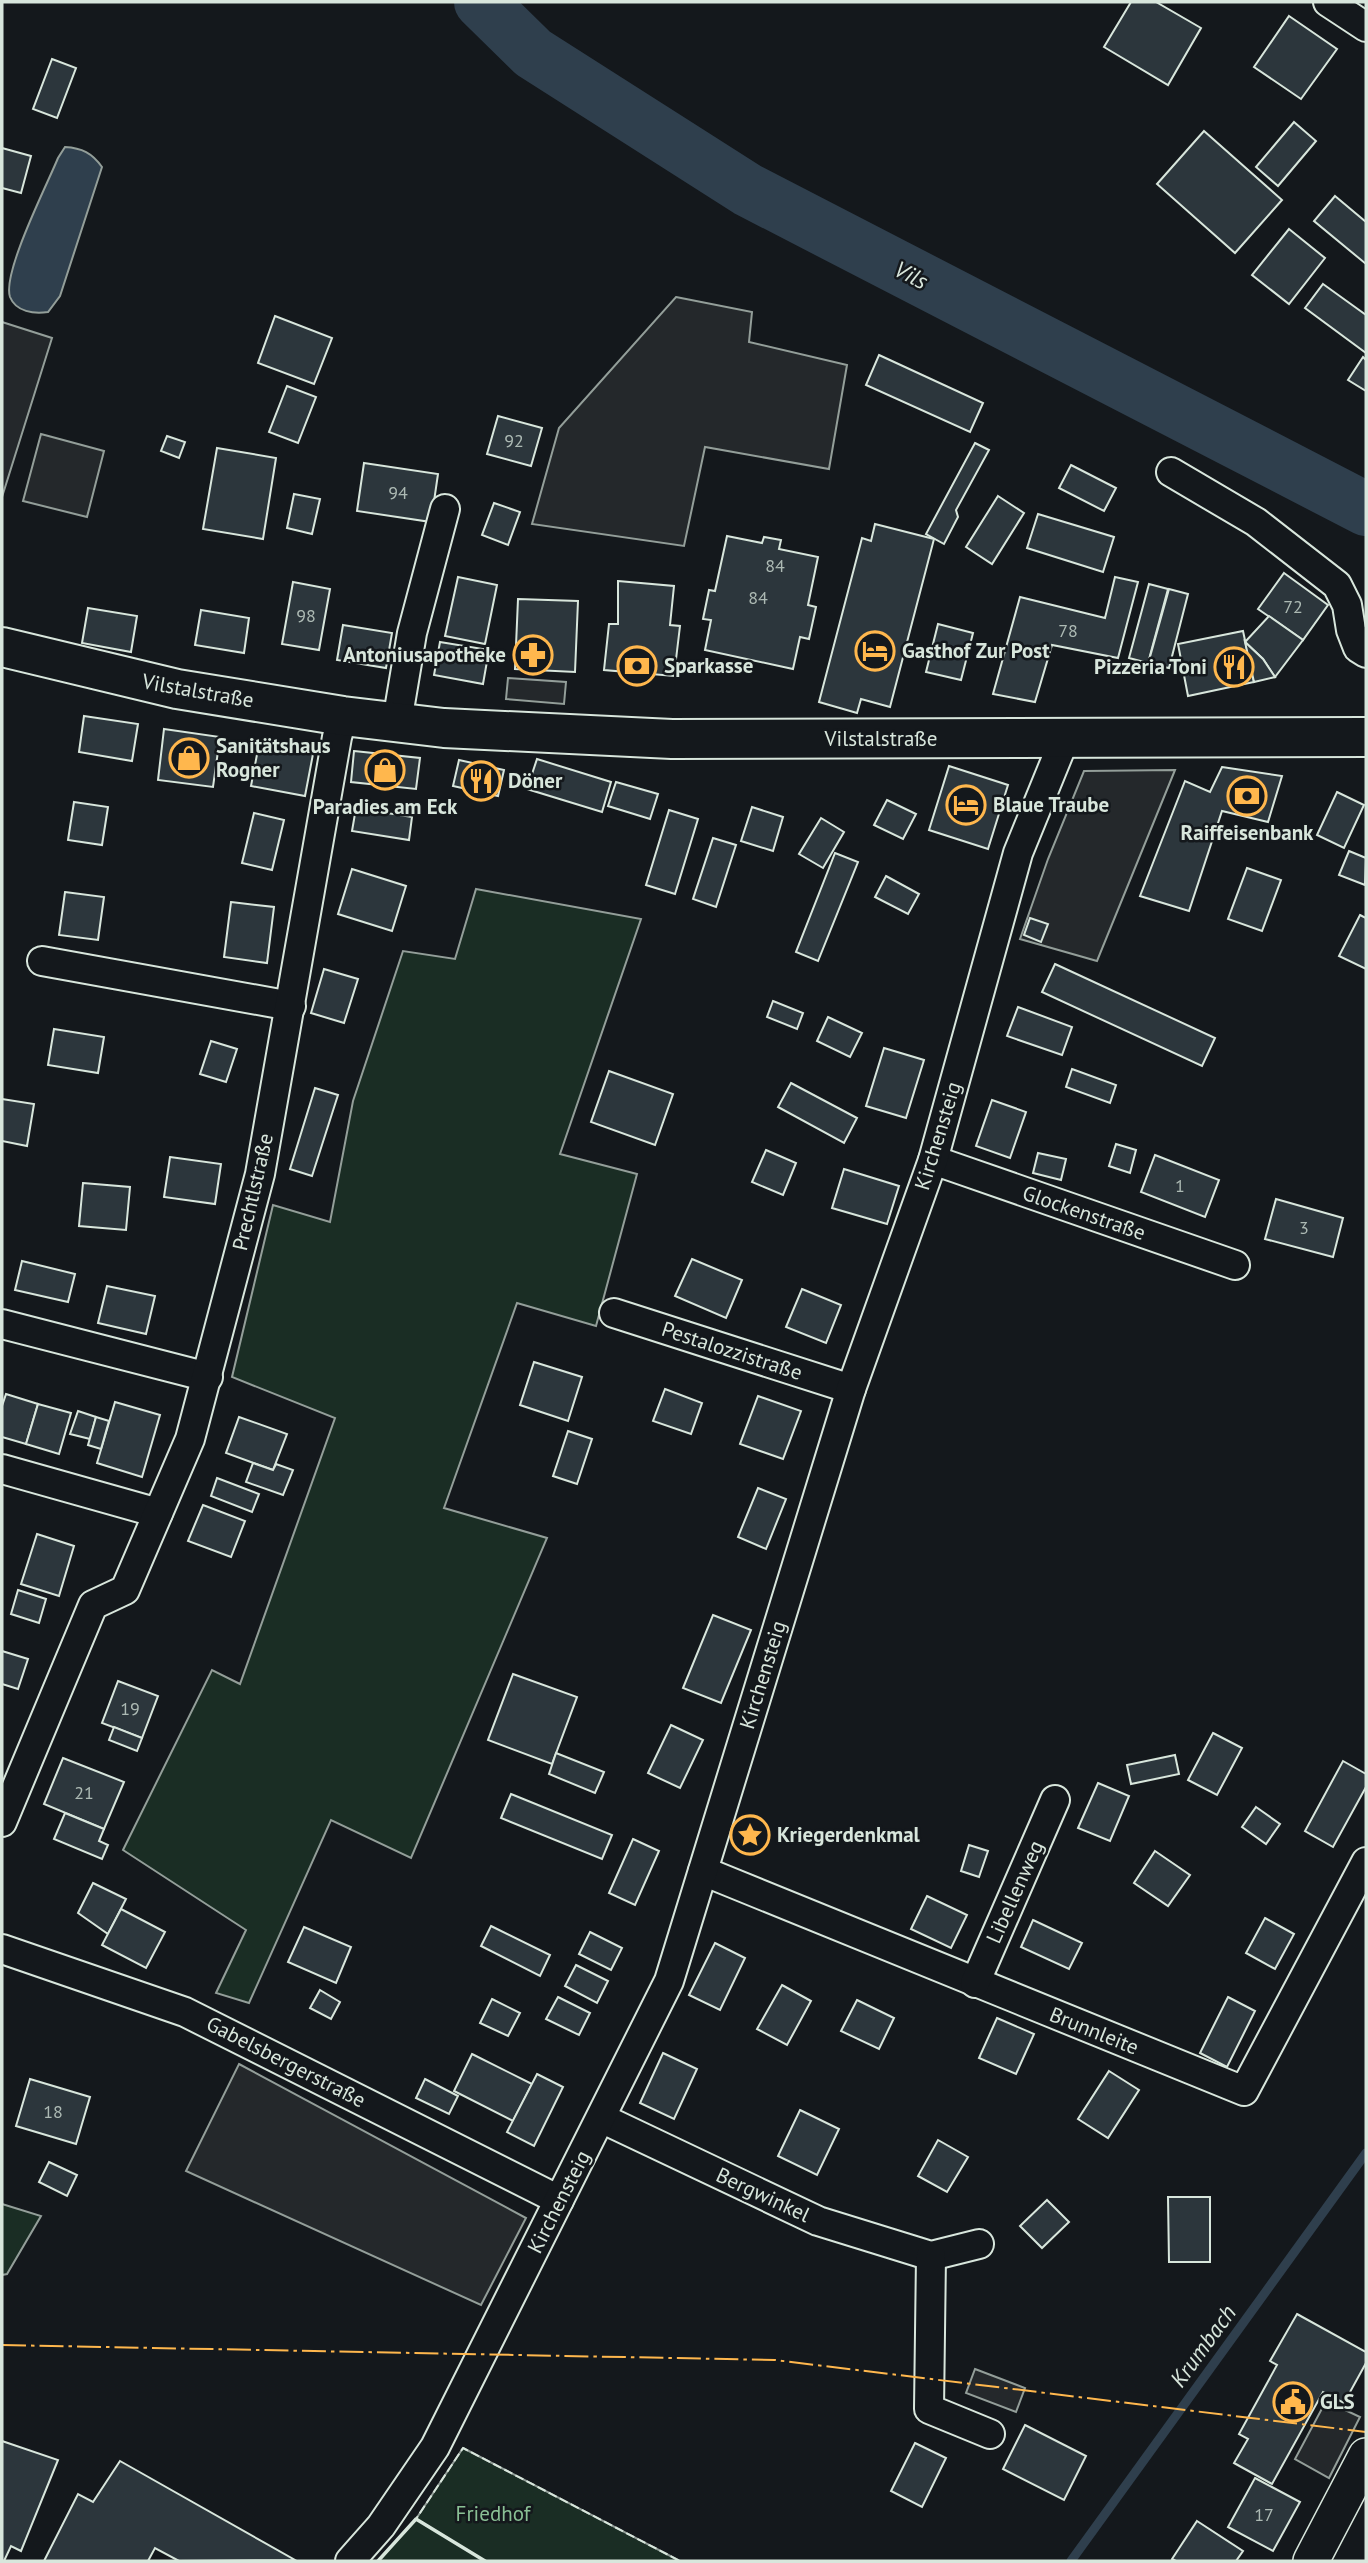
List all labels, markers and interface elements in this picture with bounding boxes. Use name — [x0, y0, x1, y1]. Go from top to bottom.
water label: Vils — [890, 254, 934, 296]
house number: 92 — [504, 429, 524, 452]
house number: 94 — [388, 481, 408, 504]
house number: 84 — [765, 554, 785, 577]
house number: 84 — [748, 586, 768, 609]
house number: 72 — [1283, 595, 1303, 618]
house number: 98 — [296, 604, 316, 627]
house number: 78 — [1058, 619, 1078, 642]
hotel icon: Gasthof Zur Post — [854, 630, 896, 672]
pharmacy icon: Antoniusapotheke — [512, 634, 554, 676]
place label: Gasthof Zur Post — [902, 637, 1050, 664]
place label: Antoniusapotheke — [343, 641, 506, 668]
bank icon: Sparkasse — [616, 645, 658, 687]
restaurant icon: Pizzeria Toni — [1213, 646, 1255, 688]
place label: Sparkasse — [664, 652, 753, 679]
place label: Pizzeria Toni — [1094, 653, 1207, 680]
street label: Vilstalstraße — [139, 667, 256, 714]
street label: Vilstalstraße — [824, 725, 937, 752]
place label: Sanitätshaus Rogner — [216, 732, 331, 783]
shop icon: Sanitätshaus Rogner — [168, 737, 210, 779]
shop icon: Paradies am Eck — [364, 749, 406, 791]
restaurant icon: Döner — [460, 760, 502, 802]
place label: Döner — [508, 767, 563, 794]
bank icon: Raiffeisenbank — [1226, 775, 1268, 817]
hotel icon: Blaue Traube — [945, 784, 987, 826]
place label: Blaue Traube — [993, 791, 1109, 818]
place label: Paradies am Eck — [313, 793, 458, 820]
place label: Raiffeisenbank — [1181, 819, 1314, 846]
street label: Kirchensteig — [908, 1078, 967, 1193]
street label: Prechtlstraße — [226, 1131, 279, 1253]
house number: 1 — [1175, 1174, 1185, 1197]
street label: Glockenstraße — [1019, 1179, 1149, 1246]
house number: 3 — [1299, 1216, 1309, 1239]
street label: Pestalozzistraße — [659, 1315, 806, 1386]
street label: Kirchensteig — [733, 1617, 792, 1732]
house number: 19 — [120, 1697, 140, 1720]
house number: 21 — [74, 1781, 94, 1804]
place icon: Kriegerdenkmal — [729, 1814, 771, 1856]
place label: Kriegerdenkmal — [777, 1821, 921, 1848]
street label: Libellenweg — [980, 1836, 1049, 1947]
street label: Brunnleite — [1046, 2000, 1143, 2061]
street label: Gabelsbergerstraße — [202, 2010, 370, 2113]
house number: 18 — [43, 2100, 63, 2123]
street label: Kirchensteig — [521, 2146, 596, 2258]
street label: Bergwinkel — [712, 2161, 814, 2228]
water label: Krumbach — [1163, 2299, 1242, 2392]
public building icon: GLS — [1272, 2381, 1314, 2423]
place label: GLS — [1320, 2388, 1355, 2415]
park label: Friedhof — [456, 2500, 532, 2527]
house number: 17 — [1254, 2503, 1274, 2526]

